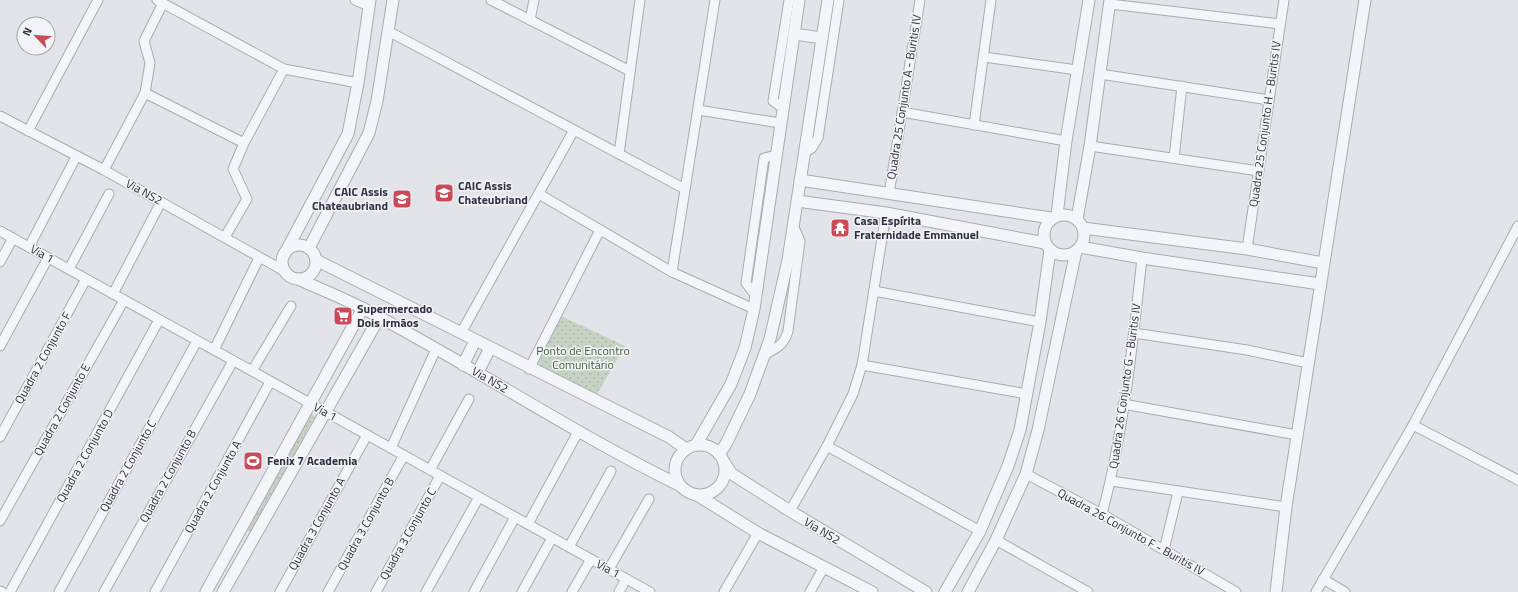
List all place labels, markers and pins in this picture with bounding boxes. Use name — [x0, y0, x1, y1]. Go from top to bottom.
place label: CAIC Assis Chateubriand — [458, 176, 528, 209]
place label: CAIC Assis Chateaubriand — [312, 182, 388, 215]
school or university icon: CAIC Assis Chateubriand — [433, 182, 455, 204]
school or university icon: CAIC Assis Chateaubriand — [391, 188, 413, 210]
place label: Casa Espírita Fraternidade Emmanuel — [854, 211, 979, 244]
temple icon: Casa Espírita Fraternidade Emmanuel — [829, 217, 851, 239]
place label: Supermercado Dois Irmãos — [357, 299, 432, 332]
supermarket icon: Supermercado Dois Irmãos — [332, 305, 354, 327]
sports icon: Fenix 7 Academia — [242, 450, 264, 472]
place label: Fenix 7 Academia — [267, 451, 357, 470]

